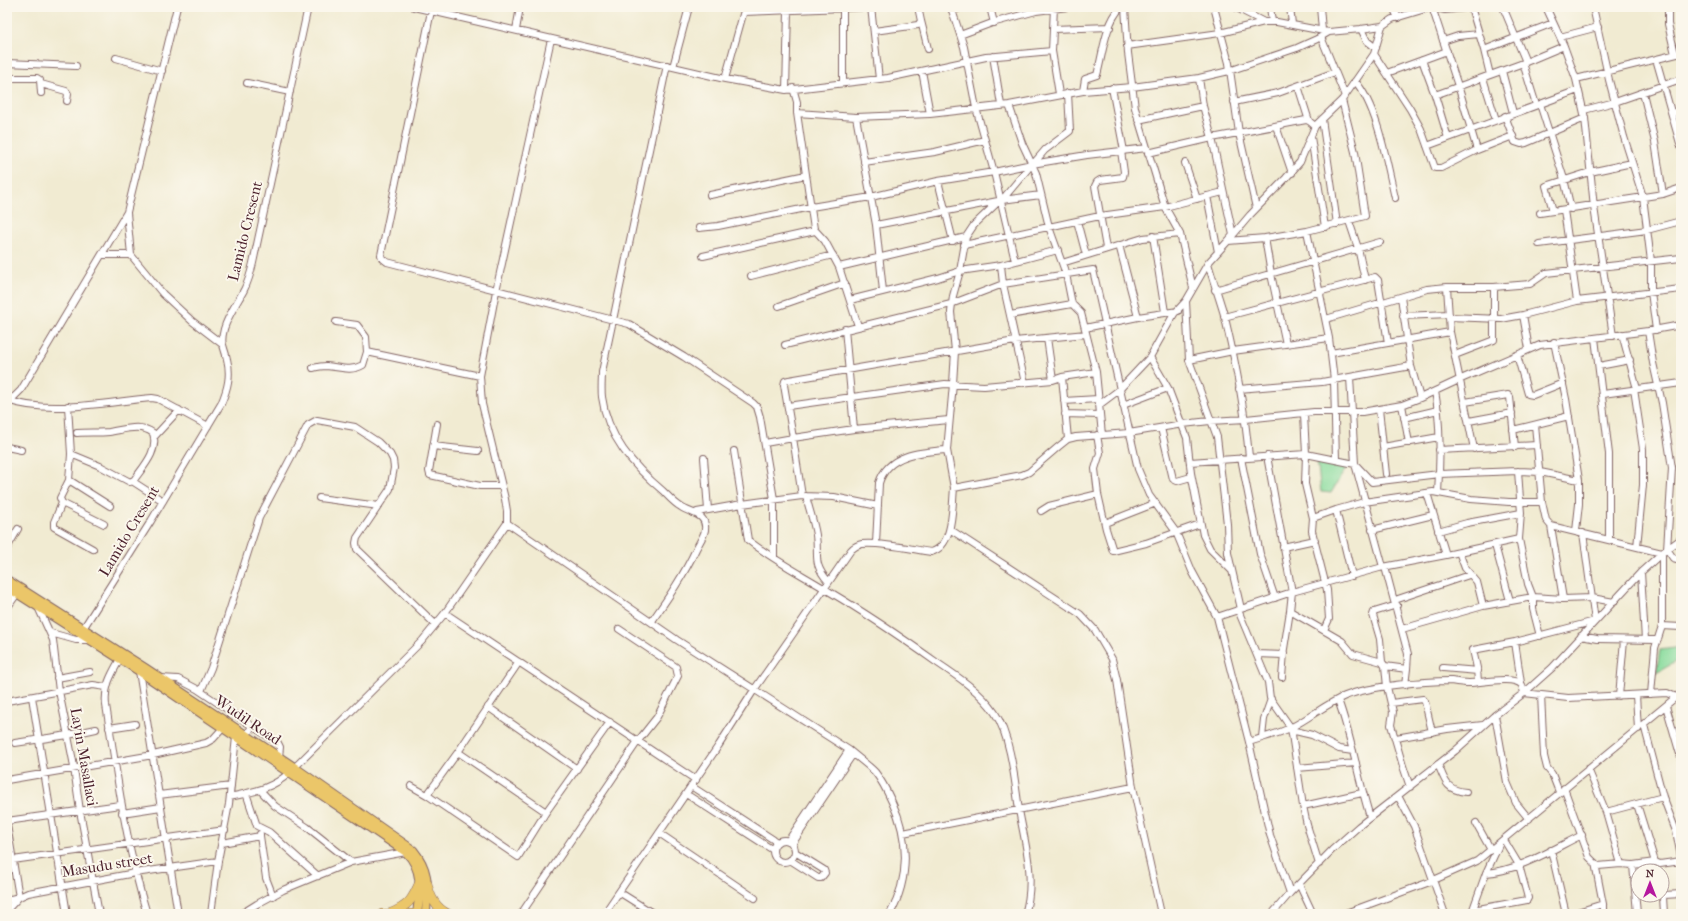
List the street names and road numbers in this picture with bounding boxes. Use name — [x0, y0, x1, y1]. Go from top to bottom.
street label: Lamido Cresent — [224, 178, 266, 283]
street label: Lamido Cresent — [95, 482, 163, 580]
street label: Wudil Road — [211, 691, 285, 749]
street label: Layin Masallaci — [66, 706, 102, 808]
street label: Masudu street — [60, 849, 154, 881]

